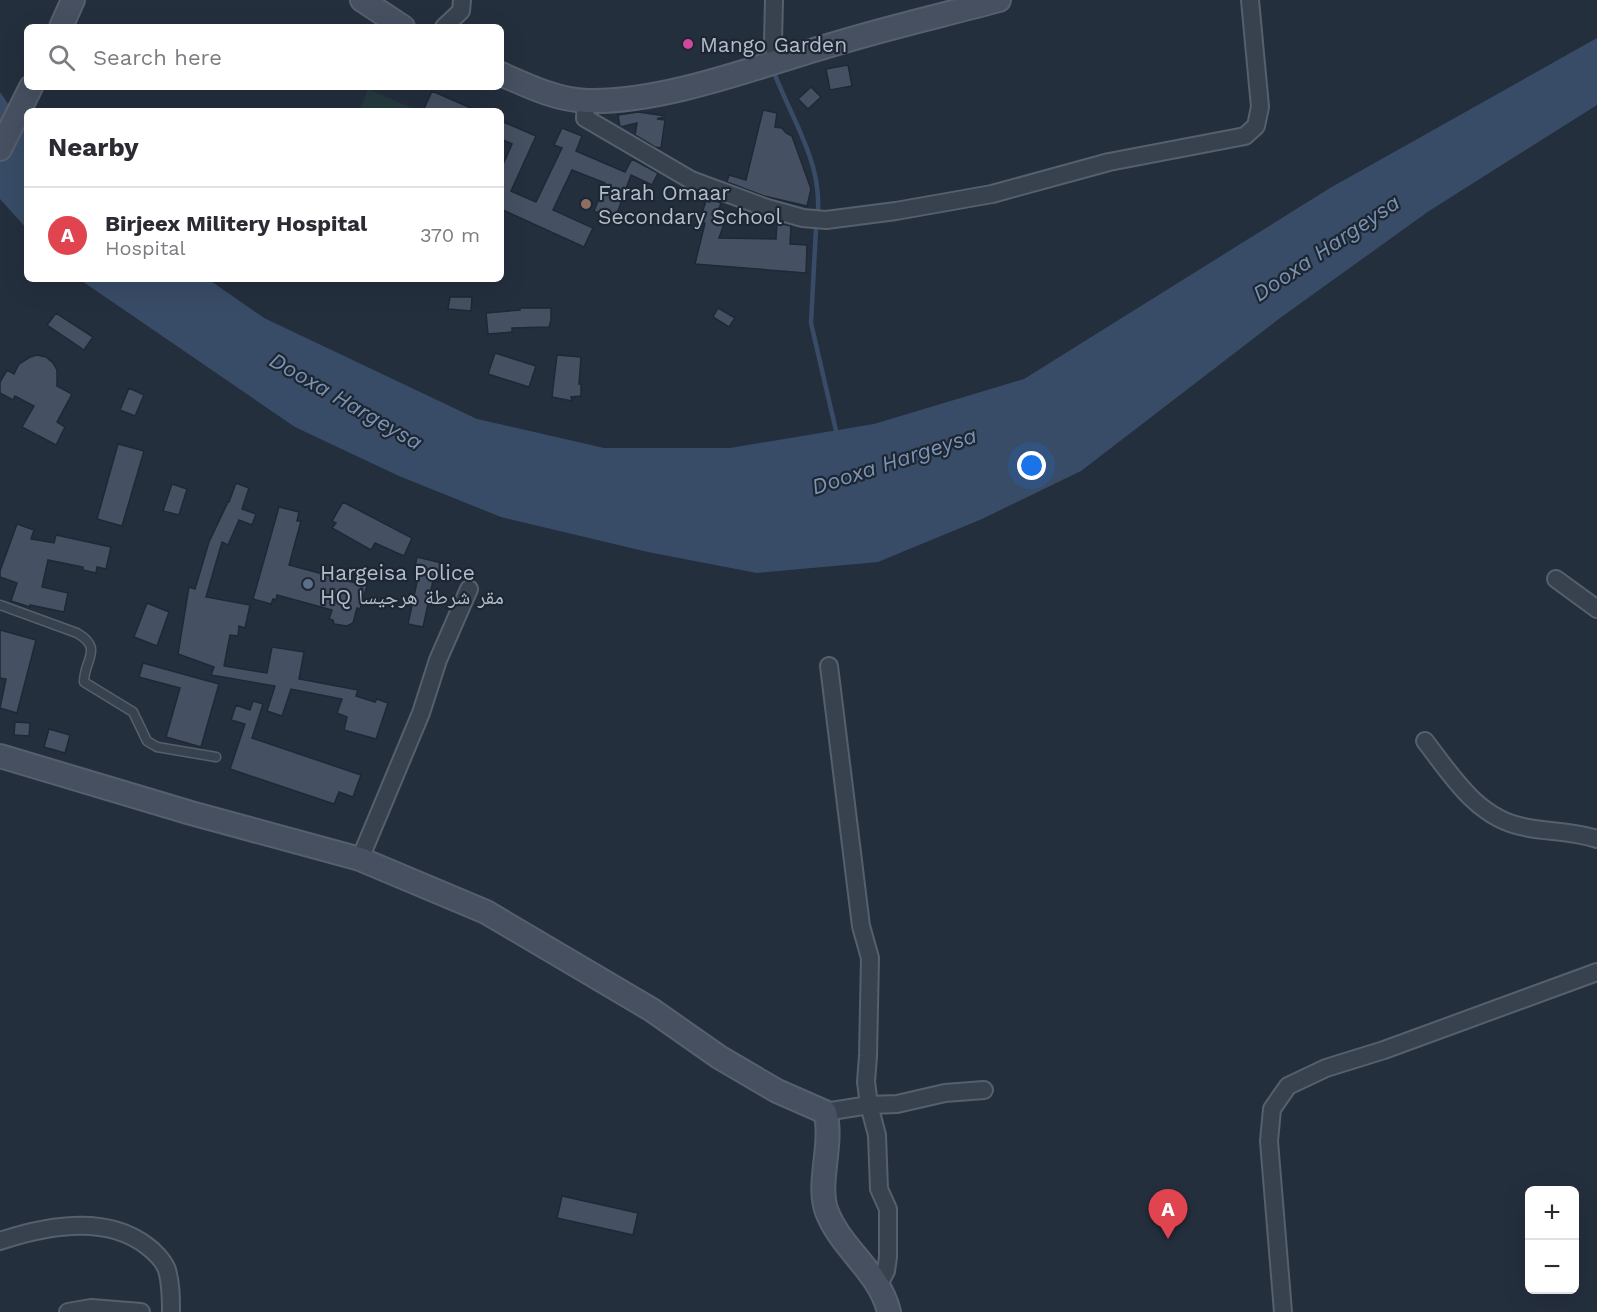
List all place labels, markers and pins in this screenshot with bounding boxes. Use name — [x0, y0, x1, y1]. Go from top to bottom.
place label: Mango Garden — [700, 32, 847, 57]
marker: Mango Garden — [681, 37, 695, 51]
place label: Farah Omaar Secondary School — [598, 180, 782, 229]
marker: Farah Omaar Secondary School — [579, 197, 593, 211]
place label: Hargeisa Police HQ مقر شرطة هرجيسا — [320, 560, 504, 609]
marker: Hargeisa Police HQ مقر شرطة هرجيسا — [301, 577, 315, 591]
pin: A — [1148, 1190, 1188, 1239]

